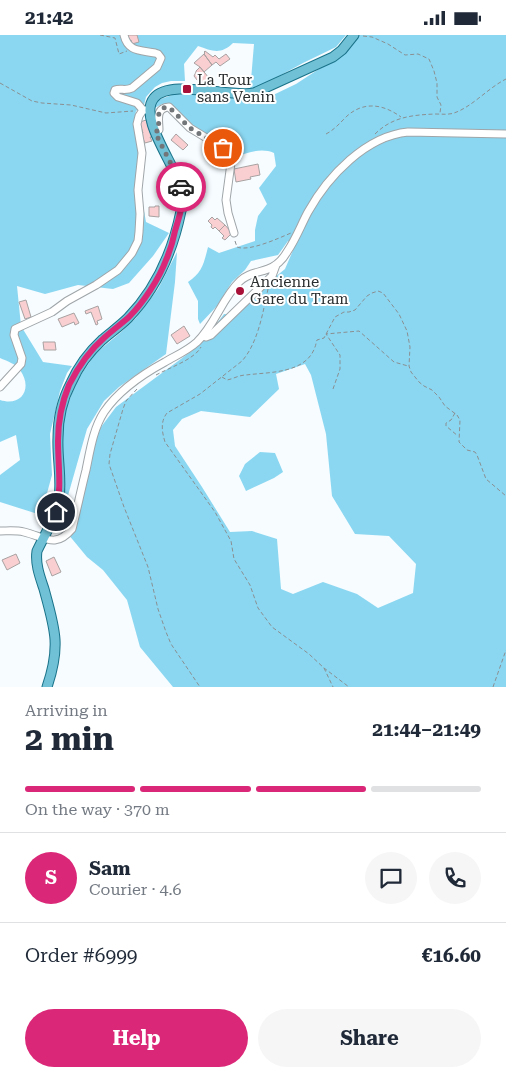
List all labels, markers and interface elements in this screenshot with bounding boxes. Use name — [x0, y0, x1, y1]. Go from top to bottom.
text: 21:42 — [25, 6, 74, 29]
place label: La Tour sans Venin — [197, 71, 275, 106]
marker: La Tour sans Venin — [181, 83, 193, 95]
pin — [202, 127, 244, 169]
icon: bag — [209, 134, 237, 162]
courier — [156, 162, 206, 212]
icon: car — [167, 173, 195, 201]
place label: Ancienne Gare du Tram — [250, 273, 349, 308]
marker: Ancienne Gare du Tram — [234, 285, 246, 297]
pin — [35, 491, 77, 533]
icon: home — [42, 498, 70, 526]
text: Arriving in — [25, 701, 108, 720]
text: 21:44–21:49 — [372, 718, 481, 741]
text: 2 min — [25, 720, 114, 758]
text: On the way · 370 m — [25, 800, 170, 819]
button: chat — [365, 852, 417, 904]
button: phone — [429, 852, 481, 904]
text: Sam — [89, 857, 131, 880]
text: S — [45, 866, 57, 889]
text: Courier · 4.6 — [89, 880, 182, 899]
text: Order #6999 — [25, 944, 137, 967]
text: €16.60 — [422, 944, 481, 967]
button: Help — [25, 1009, 248, 1067]
button: Share — [258, 1009, 481, 1067]

